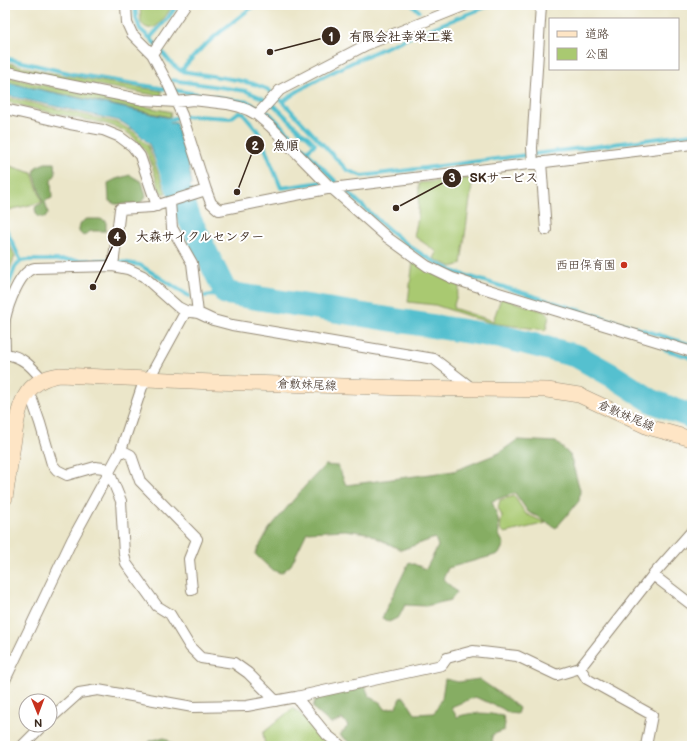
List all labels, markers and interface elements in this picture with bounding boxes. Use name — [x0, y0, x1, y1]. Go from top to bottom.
legend — [549, 18, 679, 70]
callout: 有限会社幸栄工業 — [321, 24, 461, 49]
text: 道路 — [585, 27, 609, 42]
text: 有限会社幸栄工業 — [349, 29, 453, 45]
text: 1 — [328, 30, 334, 45]
text: 公園 — [585, 47, 609, 62]
callout: 魚順 — [245, 133, 307, 158]
text: 魚順 — [273, 138, 299, 154]
text: 2 — [251, 139, 259, 154]
callout: SKサービス — [442, 165, 547, 190]
text: SKサービス — [470, 170, 538, 186]
text: 3 — [448, 171, 456, 186]
callout: 大森サイクルセンター — [107, 224, 273, 249]
text: 大森サイクルセンター — [136, 229, 264, 245]
text: 4 — [113, 230, 121, 245]
place label: 西田保育園 — [556, 258, 616, 273]
marker: 西田保育園 — [619, 260, 629, 270]
street label: 倉敷妹尾線 — [277, 376, 337, 394]
street label: 倉敷妹尾線 — [595, 397, 657, 435]
north arrow — [18, 693, 58, 733]
text: N — [34, 716, 42, 729]

